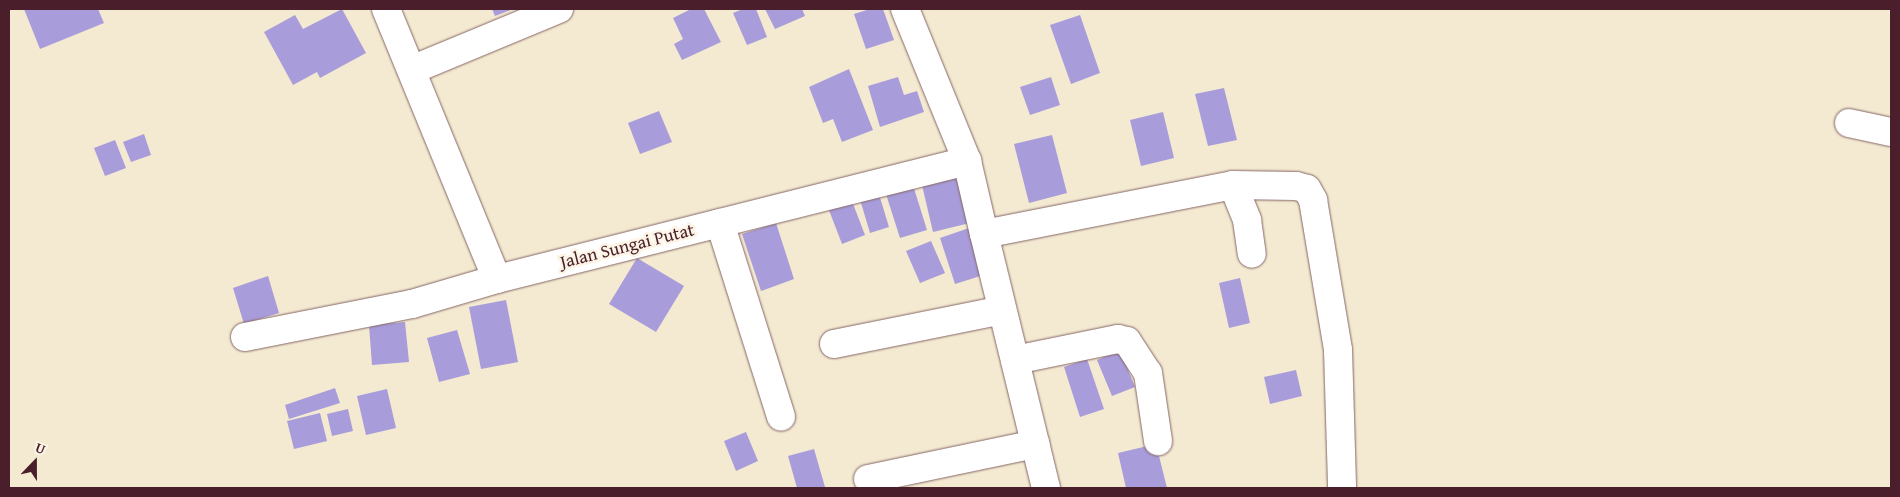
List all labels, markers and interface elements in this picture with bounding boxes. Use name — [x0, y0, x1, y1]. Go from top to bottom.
street label: Jalan Sungai Putat — [558, 219, 696, 273]
north arrow — [10, 437, 60, 487]
text: U — [32, 437, 49, 459]

